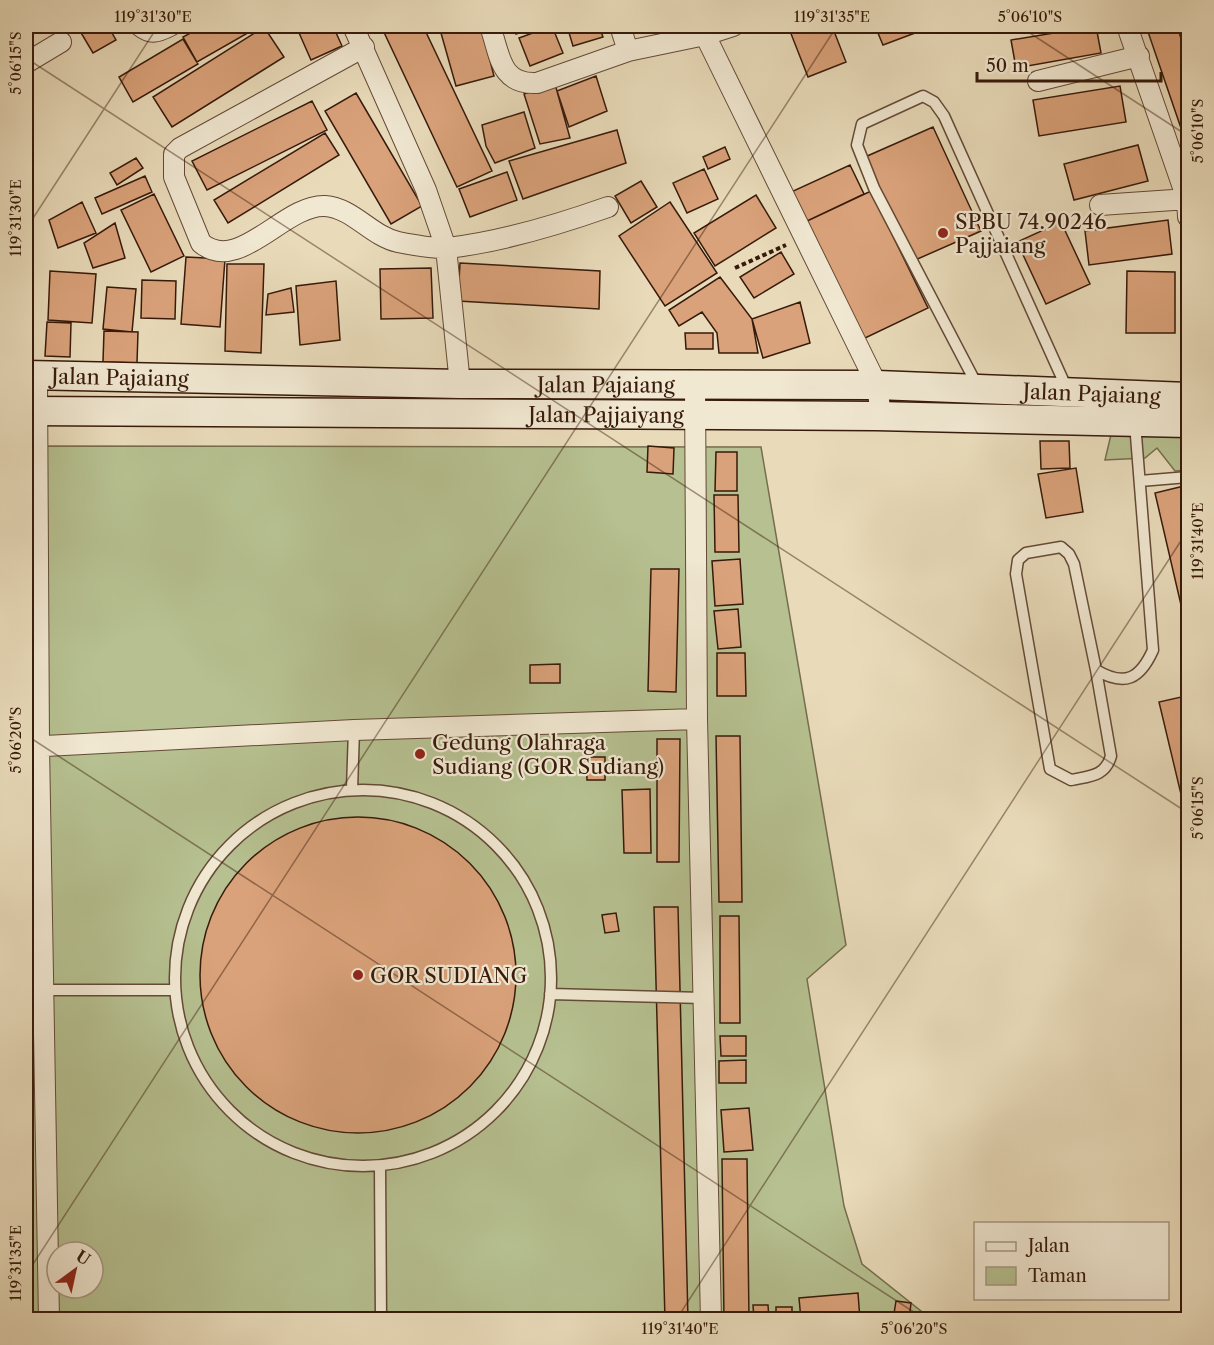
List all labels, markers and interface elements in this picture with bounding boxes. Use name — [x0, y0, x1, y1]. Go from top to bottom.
text: 119°31'30"E — [114, 7, 192, 26]
text: 119°31'35"E — [794, 7, 870, 26]
text: 5°06'10"S — [998, 7, 1062, 26]
text: 5°06'15"S — [6, 31, 25, 95]
scale bar — [977, 45, 1162, 83]
text: 50 m — [986, 55, 1029, 77]
text: 5°06'10"S — [1188, 99, 1207, 163]
text: 119°31'30"E — [6, 179, 25, 257]
place label: SPBU 74.90246 Pajjaiang — [955, 209, 1107, 258]
marker: SPBU 74.90246 Pajjaiang — [936, 226, 950, 240]
street label: Jalan Pajaiang — [48, 363, 190, 391]
street label: Jalan Pajaiang — [534, 372, 676, 397]
street label: Jalan Pajaiang — [1019, 378, 1162, 408]
street label: Jalan Pajjaiyang — [525, 401, 685, 427]
text: 119°31'40"E — [1188, 502, 1207, 580]
text: 5°06'20"S — [6, 706, 25, 774]
place label: Gedung Olahraga Sudiang (GOR Sudiang) — [432, 730, 664, 779]
marker: Gedung Olahraga Sudiang (GOR Sudiang) — [413, 747, 427, 761]
text: 5°06'15"S — [1188, 776, 1207, 840]
place label: GOR SUDIANG — [370, 963, 527, 988]
marker: GOR SUDIANG — [351, 968, 365, 982]
legend — [974, 1222, 1169, 1300]
text: 119°31'35"E — [6, 1225, 25, 1301]
text: Jalan — [1025, 1235, 1070, 1257]
north arrow — [45, 1240, 105, 1300]
text: U — [72, 1245, 94, 1269]
text: Taman — [1028, 1265, 1087, 1287]
text: 119°31'40"E — [641, 1319, 719, 1338]
text: 5°06'20"S — [880, 1319, 948, 1338]

